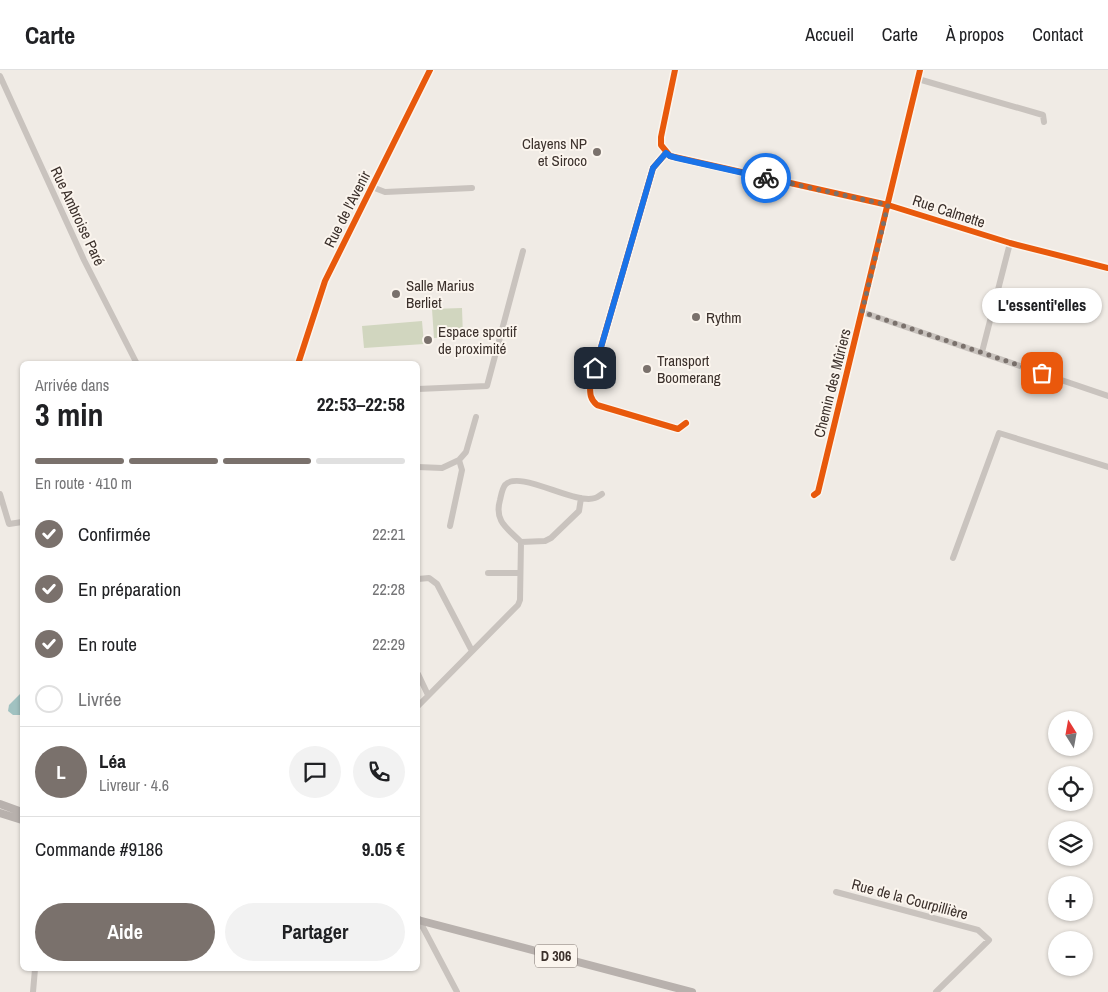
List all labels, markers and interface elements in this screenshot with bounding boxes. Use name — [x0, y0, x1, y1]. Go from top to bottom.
text: Carte — [25, 19, 75, 51]
text: Accueil — [805, 22, 854, 47]
text: Carte — [882, 22, 918, 47]
text: À propos — [946, 22, 1004, 47]
text: Contact — [1032, 22, 1083, 47]
place label: Clayens NP et Siroco — [522, 133, 587, 171]
marker: Clayens NP et Siroco — [591, 146, 603, 158]
courier — [741, 153, 791, 203]
street label: Rue Ambroise Paré — [46, 163, 110, 269]
icon: bike — [752, 164, 780, 192]
street label: Rue de l'Avenir — [319, 167, 375, 251]
street label: Rue Calmette — [910, 189, 988, 233]
place label: Salle Marius Berliet — [406, 275, 474, 313]
marker: Salle Marius Berliet — [390, 288, 402, 300]
callout: L'essenti'elles — [982, 288, 1102, 323]
text: L'essenti'elles — [998, 294, 1086, 316]
place label: Rythm — [706, 307, 742, 328]
marker: Rythm — [690, 311, 702, 323]
place label: Espace sportif de proximité — [438, 321, 517, 359]
street label: Chemin des Mûriers — [808, 326, 856, 440]
marker: Espace sportif de proximité — [422, 334, 434, 346]
pin — [574, 347, 616, 389]
place label: Transport Boomerang — [657, 350, 721, 388]
pin — [1021, 352, 1063, 394]
icon: home — [581, 354, 609, 382]
icon: bag — [1028, 359, 1056, 387]
marker: Transport Boomerang — [641, 363, 653, 375]
text: Arrivée dans — [35, 374, 109, 396]
text: 22:53–22:58 — [317, 391, 405, 417]
text: 3 min — [35, 393, 104, 436]
text: En route · 410 m — [35, 472, 132, 494]
icon: check — [35, 520, 63, 548]
text: Confirmée — [78, 521, 151, 547]
text: 22:21 — [372, 523, 405, 545]
icon: check — [35, 575, 63, 603]
text: En préparation — [78, 576, 181, 602]
text: 22:28 — [372, 578, 405, 600]
icon: check — [35, 630, 63, 658]
text: En route — [78, 631, 137, 657]
text: 22:29 — [372, 633, 405, 655]
text: Livrée — [78, 686, 121, 712]
north arrow — [1048, 711, 1092, 756]
map controls — [1048, 711, 1093, 976]
button: chat — [289, 746, 341, 798]
button: phone — [353, 746, 405, 798]
text: Léa — [99, 748, 126, 774]
text: L — [56, 759, 66, 785]
button: locate — [1048, 766, 1093, 811]
text: Livreur · 4.6 — [99, 774, 169, 796]
button: layers — [1048, 821, 1093, 866]
text: Commande #9186 — [35, 836, 163, 862]
text: 9.05 € — [362, 836, 405, 862]
street label: Rue de la Courpillière — [849, 873, 971, 925]
button: + — [1048, 876, 1093, 921]
button: Aide — [35, 903, 215, 961]
button: Partager — [225, 903, 405, 961]
button: − — [1048, 931, 1093, 976]
road number: D 306 — [535, 944, 577, 968]

